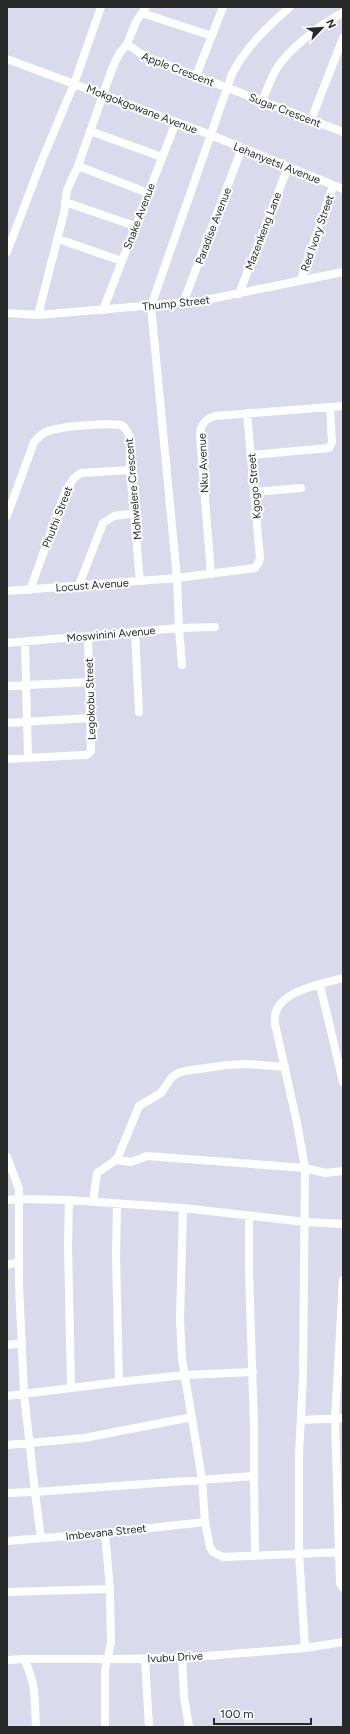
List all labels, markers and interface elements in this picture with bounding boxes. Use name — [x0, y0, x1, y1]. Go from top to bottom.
north arrow — [302, 8, 342, 48]
text: N — [323, 17, 338, 31]
street label: Apple Crescent — [140, 50, 216, 89]
street label: Mokgokgowane Avenue — [84, 82, 199, 137]
street label: Sugar Crescent — [247, 91, 323, 130]
street label: Lehanyetsi Avenue — [231, 140, 322, 187]
street label: Snake Avenue — [121, 181, 158, 251]
street label: Paradise Avenue — [193, 186, 234, 266]
street label: Mazenkeng Lane — [243, 190, 284, 272]
street label: Red Ivory Street — [298, 193, 337, 273]
street label: Thump Street — [142, 293, 210, 314]
street label: Nku Avenue — [195, 433, 212, 493]
street label: Mohwelere Crescent — [123, 438, 144, 540]
street label: Kgogo Street — [245, 453, 264, 519]
street label: Phuthi Street — [40, 485, 75, 550]
street label: Locust Avenue — [55, 576, 129, 595]
street label: Moswinini Avenue — [66, 624, 156, 645]
street label: Legokobu Street — [83, 658, 98, 740]
street label: Imbevana Street — [65, 1522, 147, 1543]
street label: Ivubu Drive — [147, 1650, 203, 1665]
scale bar — [214, 1700, 311, 1726]
text: 100 m — [220, 1707, 254, 1721]

